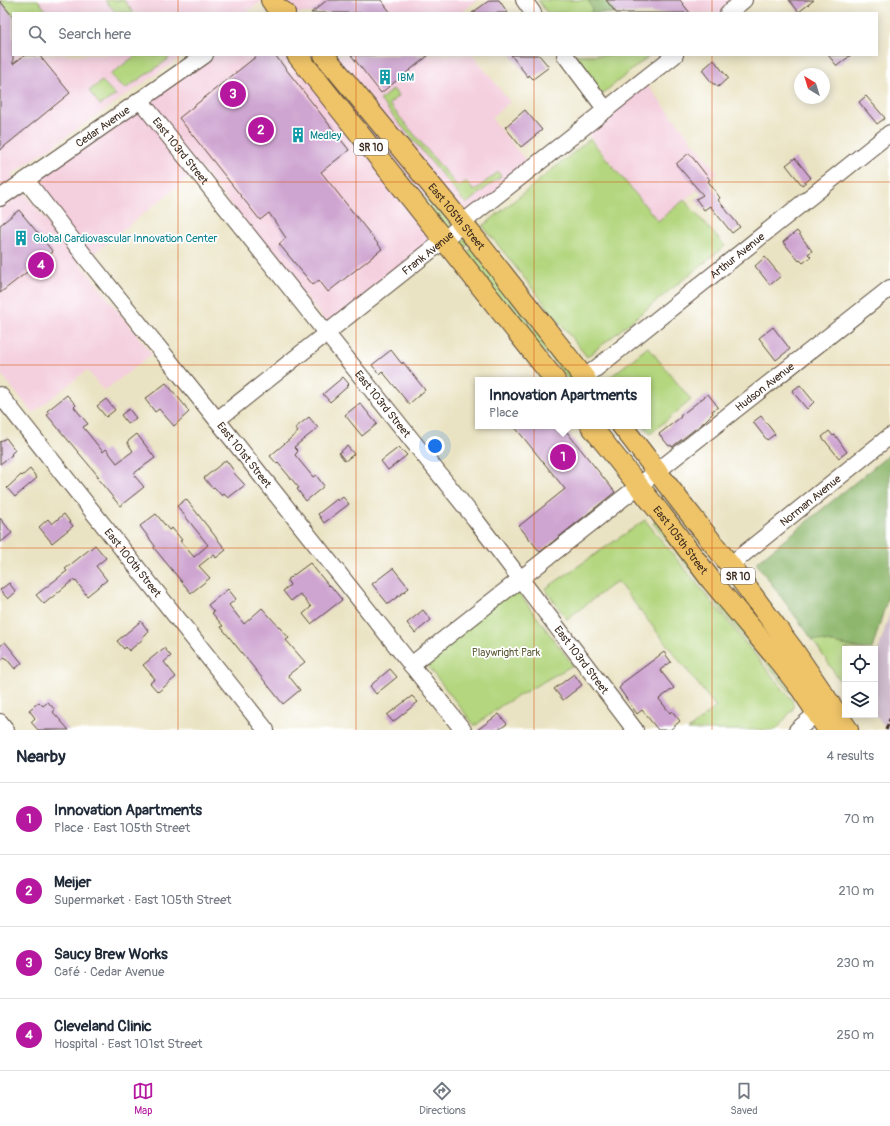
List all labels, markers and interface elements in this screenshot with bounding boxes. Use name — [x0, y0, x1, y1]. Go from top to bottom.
search box — [12, 12, 878, 56]
icon: search — [26, 23, 48, 45]
text: Search here — [58, 25, 131, 44]
building icon: IBM — [376, 68, 394, 86]
north arrow — [794, 68, 830, 104]
place label: IBM — [397, 71, 414, 84]
pin: 3 — [220, 79, 246, 109]
street label: Cedar Avenue — [73, 103, 133, 150]
street label: East 103rd Street — [150, 115, 211, 188]
pin: 2 — [248, 115, 274, 145]
building icon: Medley — [289, 126, 307, 144]
place label: Medley — [310, 129, 342, 142]
road number: SR 10 — [354, 139, 388, 155]
street label: East 105th Street — [425, 181, 488, 253]
street label: Frank Avenue — [400, 228, 457, 278]
building icon: Global Cardiovascular Innovation Center — [12, 229, 30, 247]
street label: Arthur Avenue — [707, 230, 768, 282]
place label: Global Cardiovascular Innovation Center — [33, 232, 217, 245]
pin: 4 — [28, 250, 54, 280]
street label: Hudson Avenue — [733, 360, 797, 414]
street label: East 103rd Street — [352, 368, 414, 441]
popup — [475, 377, 651, 429]
text: Innovation Apartments — [489, 386, 637, 405]
text: Place — [489, 405, 518, 421]
street label: East 101st Street — [214, 419, 275, 491]
your location — [425, 436, 445, 456]
pin: 1 — [550, 442, 576, 472]
street label: Norman Avenue — [777, 472, 844, 529]
street label: East 105th Street — [650, 504, 711, 577]
street label: East 100th Street — [102, 526, 164, 600]
road number: SR 10 — [721, 568, 755, 584]
street label: East 103rd Street — [551, 623, 612, 697]
park label: Playwright Park — [472, 646, 541, 659]
map controls — [842, 646, 878, 718]
button: locate — [842, 646, 878, 682]
button: layers — [842, 682, 878, 718]
text: Nearby — [16, 746, 65, 767]
text: 4 results — [827, 748, 874, 764]
text: Innovation Apartments — [54, 801, 202, 820]
text: 1 — [26, 811, 32, 827]
text: 70 m — [844, 811, 874, 827]
text: Place · East 105th Street — [54, 820, 190, 836]
text: Meijer — [54, 873, 91, 892]
text: 2 — [25, 883, 33, 899]
text: 210 m — [838, 883, 874, 899]
text: Supermarket · East 105th Street — [54, 892, 232, 908]
text: Saucy Brew Works — [54, 945, 168, 964]
text: 3 — [25, 955, 33, 971]
text: 230 m — [837, 955, 874, 971]
text: Café · Cedar Avenue — [54, 964, 164, 980]
text: Cleveland Clinic — [54, 1017, 152, 1036]
text: 4 — [25, 1027, 33, 1043]
text: 250 m — [836, 1027, 874, 1043]
text: Hospital · East 101st Street — [54, 1036, 203, 1052]
tab: Map — [132, 1080, 154, 1117]
tab: Directions — [419, 1080, 466, 1117]
tab: Saved — [730, 1080, 758, 1117]

